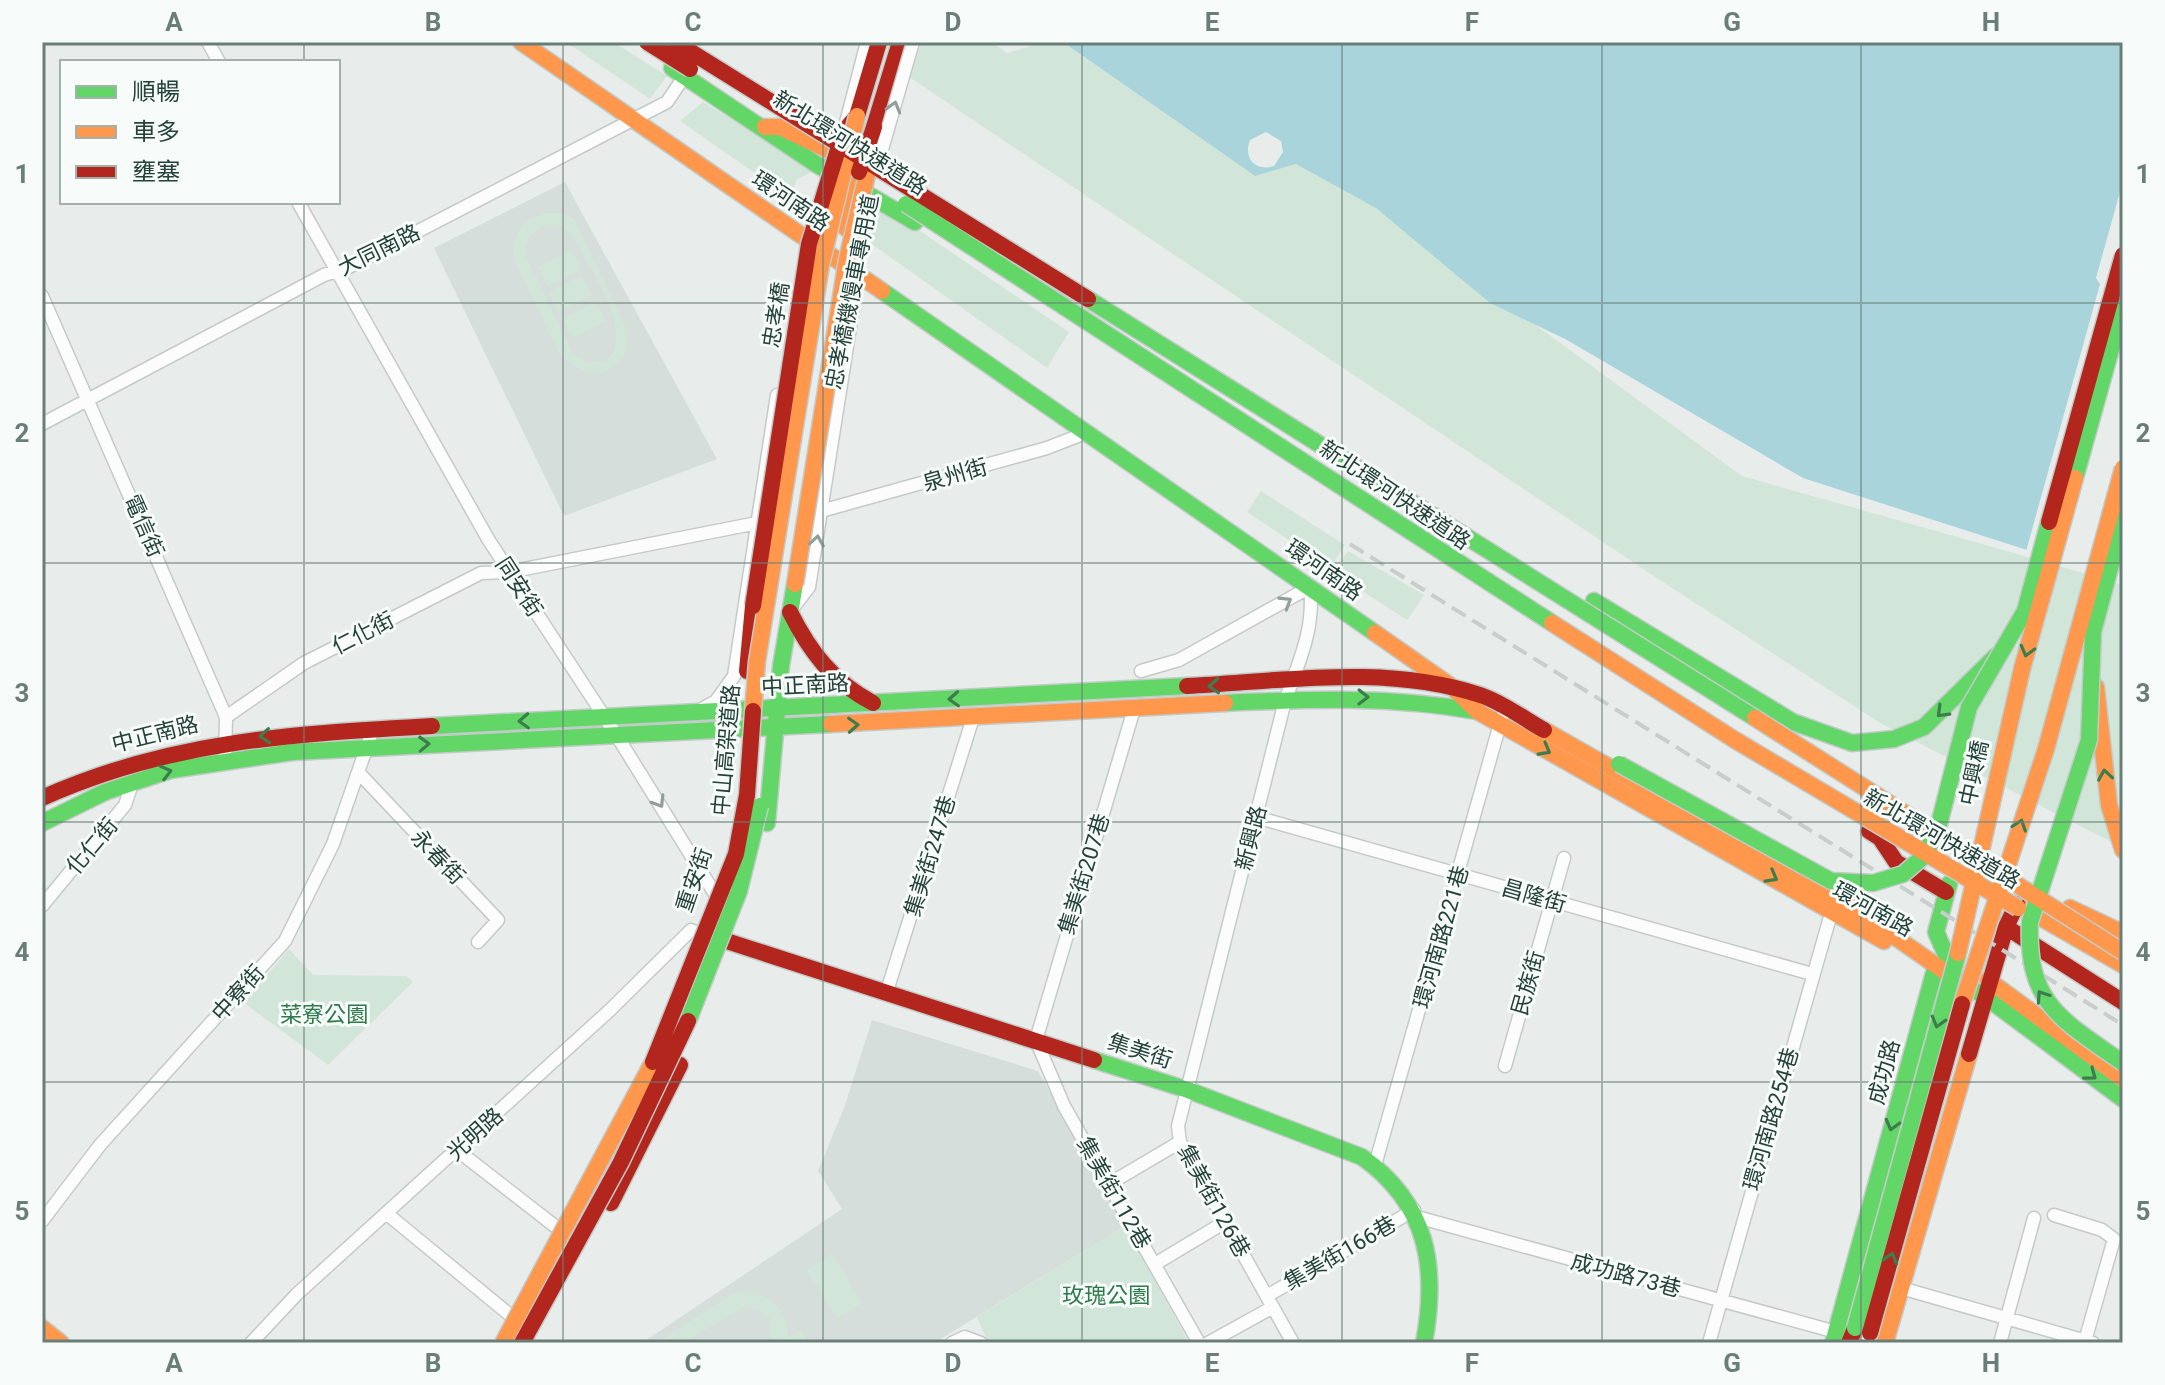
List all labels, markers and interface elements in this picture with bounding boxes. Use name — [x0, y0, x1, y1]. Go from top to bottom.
text: A — [165, 7, 183, 37]
text: B — [425, 7, 441, 37]
text: C — [684, 7, 702, 37]
text: D — [945, 7, 961, 37]
text: E — [1205, 7, 1220, 37]
text: F — [1465, 7, 1479, 37]
text: G — [1723, 7, 1741, 37]
text: H — [1982, 7, 2000, 37]
legend — [60, 60, 340, 204]
text: 順暢 — [132, 78, 180, 106]
street label: 新北環河快速道路 — [769, 86, 931, 200]
one-way arrow — [885, 100, 901, 114]
text: 車多 — [132, 118, 180, 146]
text: 壅塞 — [132, 158, 180, 186]
text: 1 — [15, 159, 29, 189]
text: 1 — [2136, 159, 2150, 189]
street label: 環河南路 — [748, 166, 834, 236]
street label: 忠孝橋機慢車專用道 — [821, 192, 883, 392]
street label: 大同南路 — [334, 219, 424, 281]
street label: 忠孝橋 — [758, 280, 794, 350]
text: 2 — [15, 418, 29, 448]
text: 2 — [2136, 418, 2150, 448]
street label: 新北環河快速道路 — [1315, 435, 1475, 555]
street label: 泉州街 — [920, 454, 990, 496]
street label: 電信街 — [119, 491, 169, 561]
one-way arrow — [808, 534, 825, 548]
street label: 環河南路 — [1281, 535, 1367, 605]
street label: 同安街 — [491, 553, 547, 621]
one-way arrow — [1277, 596, 1292, 611]
street label: 仁化街 — [328, 607, 398, 659]
one-way arrow — [2020, 643, 2037, 657]
street label: 中正南路 — [760, 670, 850, 700]
text: 3 — [15, 678, 29, 708]
one-way arrow — [1207, 678, 1220, 695]
text: 3 — [2136, 678, 2150, 708]
street label: 中山高架道路 — [708, 683, 744, 817]
one-way arrow — [1357, 688, 1370, 706]
one-way arrow — [947, 690, 960, 707]
one-way arrow — [1937, 703, 1951, 717]
street label: 中正南路 — [109, 711, 201, 757]
one-way arrow — [517, 712, 530, 729]
one-way arrow — [847, 717, 860, 734]
one-way arrow — [258, 728, 271, 745]
one-way arrow — [418, 736, 431, 753]
street label: 中興橋 — [1955, 738, 1993, 808]
one-way arrow — [1536, 740, 1551, 756]
one-way arrow — [158, 765, 172, 782]
one-way arrow — [2097, 768, 2114, 782]
street label: 新北環河快速道路 — [1860, 784, 2024, 894]
one-way arrow — [649, 793, 664, 808]
street label: 集美街247巷 — [900, 793, 960, 919]
street label: 新興路 — [1231, 803, 1271, 873]
street label: 集美街207巷 — [1054, 811, 1114, 937]
street label: 化仁街 — [61, 813, 123, 879]
one-way arrow — [2011, 819, 2027, 833]
street label: 永春街 — [406, 825, 470, 889]
street label: 重安街 — [671, 845, 717, 915]
street label: 環河南路221巷 — [1409, 863, 1473, 1011]
one-way arrow — [1763, 867, 1777, 883]
street label: 昌隆街 — [1499, 875, 1569, 917]
street label: 環河南路 — [1828, 877, 1918, 941]
text: 4 — [15, 937, 30, 967]
text: 4 — [2136, 937, 2151, 967]
street label: 民族街 — [1507, 948, 1549, 1018]
street label: 中寮街 — [207, 960, 269, 1026]
one-way arrow — [2037, 991, 2052, 1005]
park label: 菜寮公園 — [280, 1002, 368, 1027]
one-way arrow — [1931, 1015, 1948, 1029]
street label: 集美街 — [1105, 1029, 1175, 1073]
street label: 成功路 — [1863, 1037, 1905, 1107]
street label: 環河南路254巷 — [1739, 1045, 1803, 1193]
one-way arrow — [2082, 1065, 2096, 1079]
street label: 光明路 — [442, 1103, 508, 1165]
one-way arrow — [1885, 1118, 1901, 1132]
street label: 集美街112巷 — [1072, 1133, 1156, 1253]
street label: 集美街126巷 — [1173, 1140, 1255, 1262]
text: 5 — [15, 1196, 29, 1226]
text: 5 — [2136, 1196, 2150, 1226]
street label: 集美街166巷 — [1280, 1211, 1400, 1295]
street label: 成功路73巷 — [1568, 1248, 1684, 1302]
one-way arrow — [1882, 1251, 1898, 1265]
park label: 玫瑰公園 — [1062, 1283, 1150, 1308]
text: A — [165, 1348, 183, 1378]
text: B — [425, 1348, 441, 1378]
text: C — [684, 1348, 702, 1378]
text: D — [945, 1348, 961, 1378]
text: E — [1205, 1348, 1220, 1378]
text: F — [1465, 1348, 1479, 1378]
text: G — [1723, 1348, 1741, 1378]
text: H — [1982, 1348, 2000, 1378]

